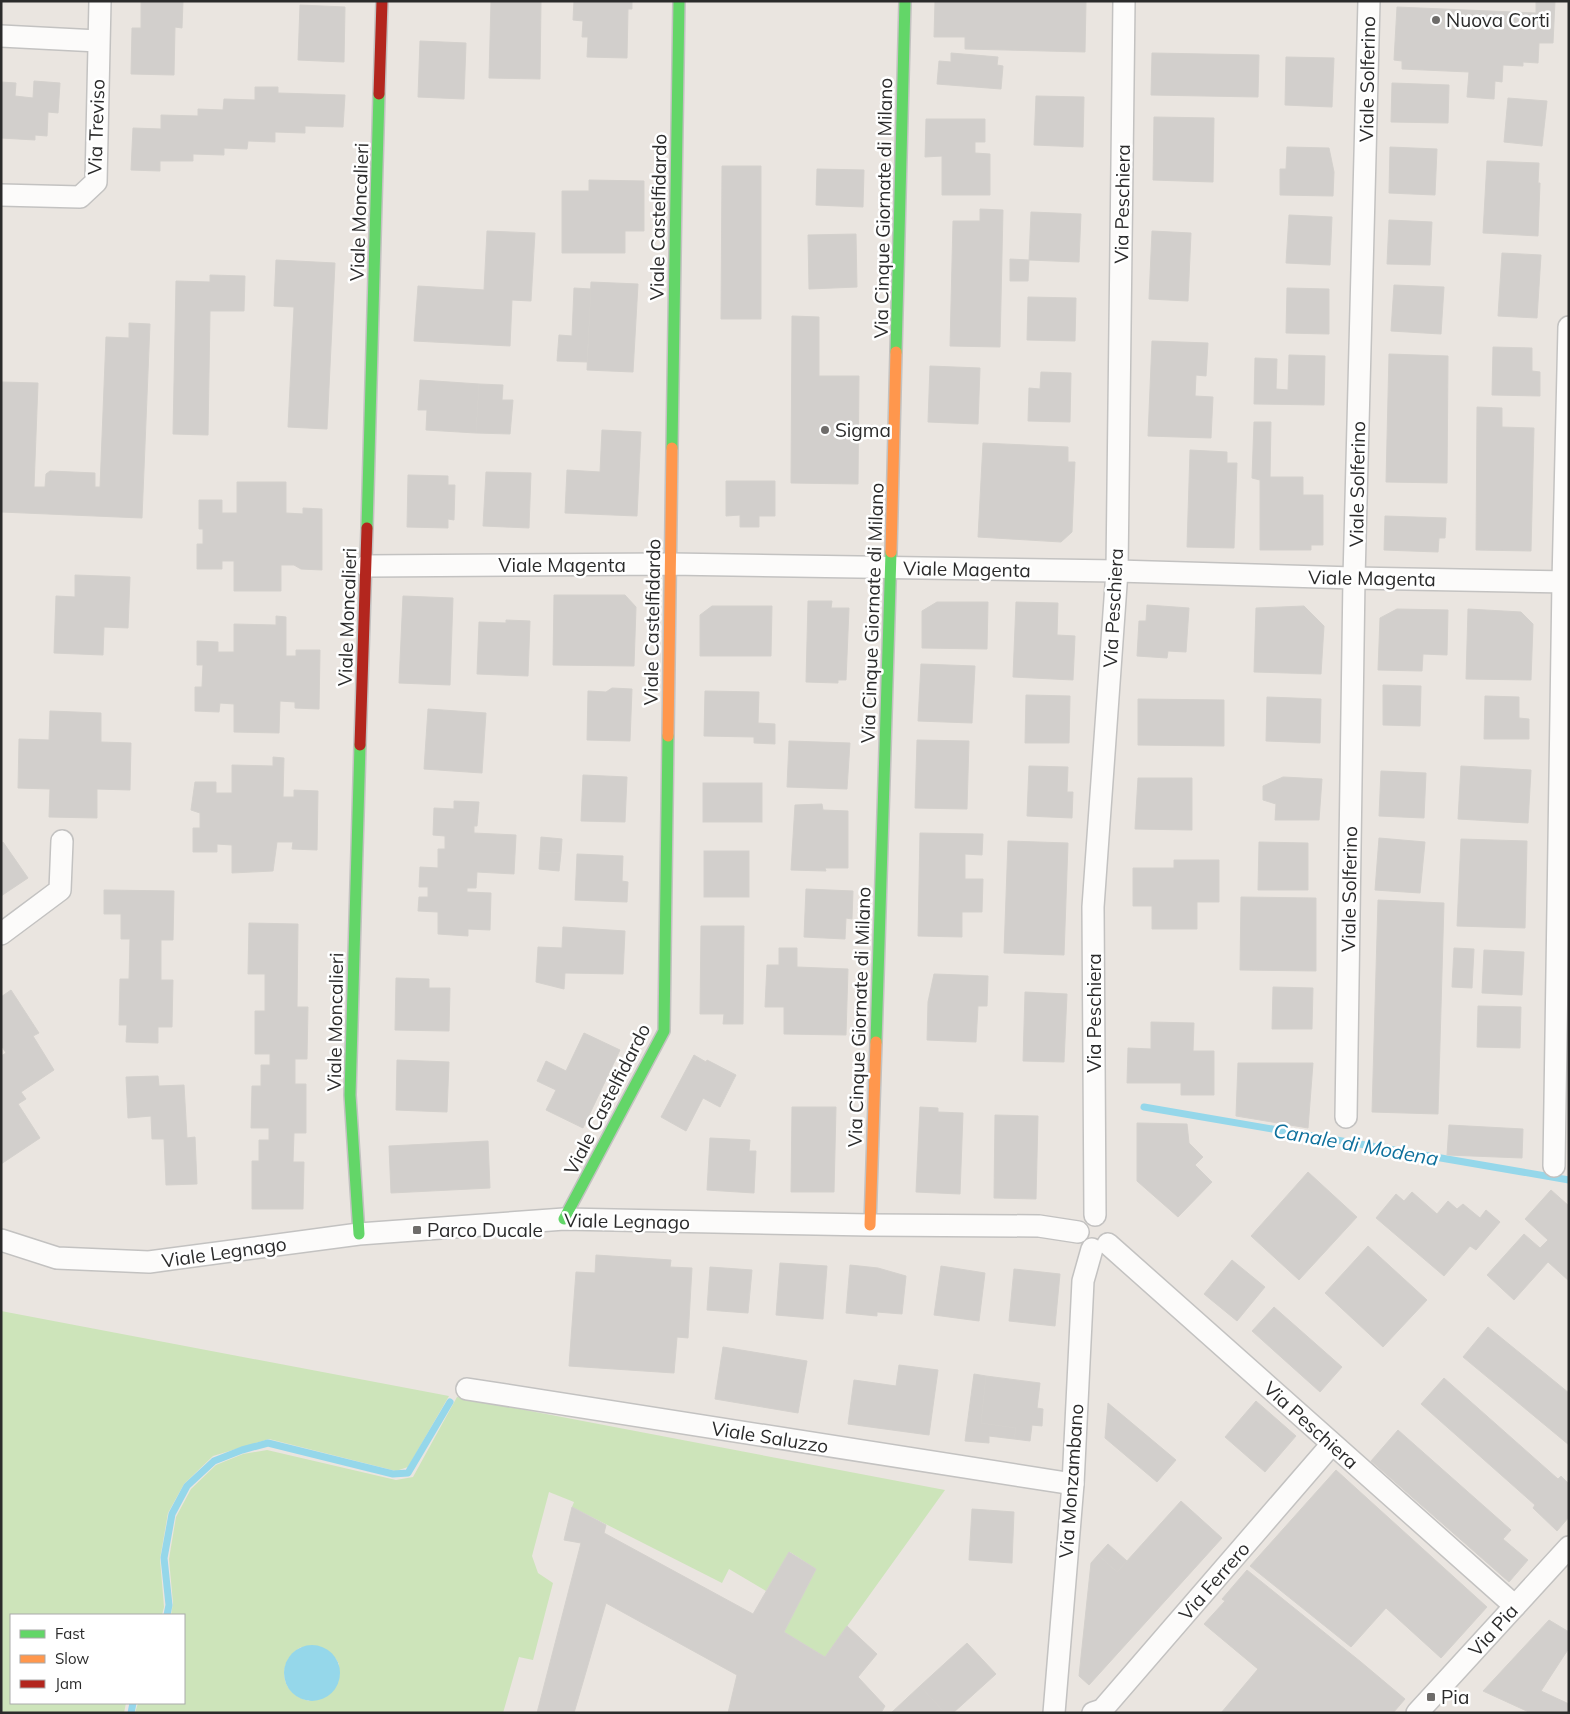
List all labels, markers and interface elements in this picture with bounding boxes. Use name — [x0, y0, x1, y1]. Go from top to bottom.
place label: Nuova Corti — [1446, 8, 1550, 32]
marker: Nuova Corti — [1430, 14, 1442, 26]
street label: Viale Solferino — [1354, 16, 1380, 142]
street label: Via Cinque Giornate di Milano — [869, 78, 897, 338]
street label: Via Treviso — [82, 79, 110, 175]
street label: Viale Castelfidardo — [645, 134, 671, 300]
street label: Viale Moncalieri — [345, 142, 373, 282]
street label: Via Peschiera — [1109, 144, 1135, 264]
place label: Sigma — [835, 418, 891, 442]
street label: Viale Solferino — [1344, 421, 1370, 547]
marker: Sigma — [819, 424, 831, 436]
street label: Via Cinque Giornate di Milano — [855, 482, 889, 744]
street label: Viale Castelfidardo — [639, 539, 665, 705]
street label: Viale Moncalieri — [333, 547, 361, 687]
street label: Via Peschiera — [1098, 548, 1128, 668]
street label: Viale Magenta — [498, 553, 626, 577]
street label: Viale Magenta — [903, 556, 1031, 582]
street label: Viale Magenta — [1308, 565, 1436, 591]
street label: Viale Solferino — [1336, 826, 1362, 952]
street label: Via Cinque Giornate di Milano — [842, 886, 876, 1148]
street label: Viale Moncalieri — [322, 952, 348, 1092]
street label: Via Peschiera — [1082, 953, 1106, 1073]
street label: Viale Castelfidardo — [558, 1019, 656, 1179]
water label: Canale di Modena — [1272, 1117, 1440, 1171]
street label: Viale Legnago — [564, 1208, 690, 1234]
place label: Parco Ducale — [427, 1218, 543, 1242]
marker: Parco Ducale — [411, 1224, 423, 1236]
street label: Viale Legnago — [160, 1231, 288, 1273]
street label: Via Peschiera — [1259, 1376, 1363, 1474]
street label: Via Monzambano — [1054, 1403, 1088, 1559]
street label: Viale Saluzzo — [710, 1416, 830, 1458]
street label: Via Ferrero — [1173, 1537, 1255, 1625]
street label: Via Pia — [1463, 1599, 1523, 1661]
legend — [10, 1614, 185, 1704]
text: Fast — [55, 1624, 85, 1643]
text: Slow — [55, 1649, 89, 1668]
text: Jam — [55, 1674, 82, 1693]
place label: Pia — [1441, 1685, 1469, 1709]
marker: Pia — [1425, 1691, 1437, 1703]

